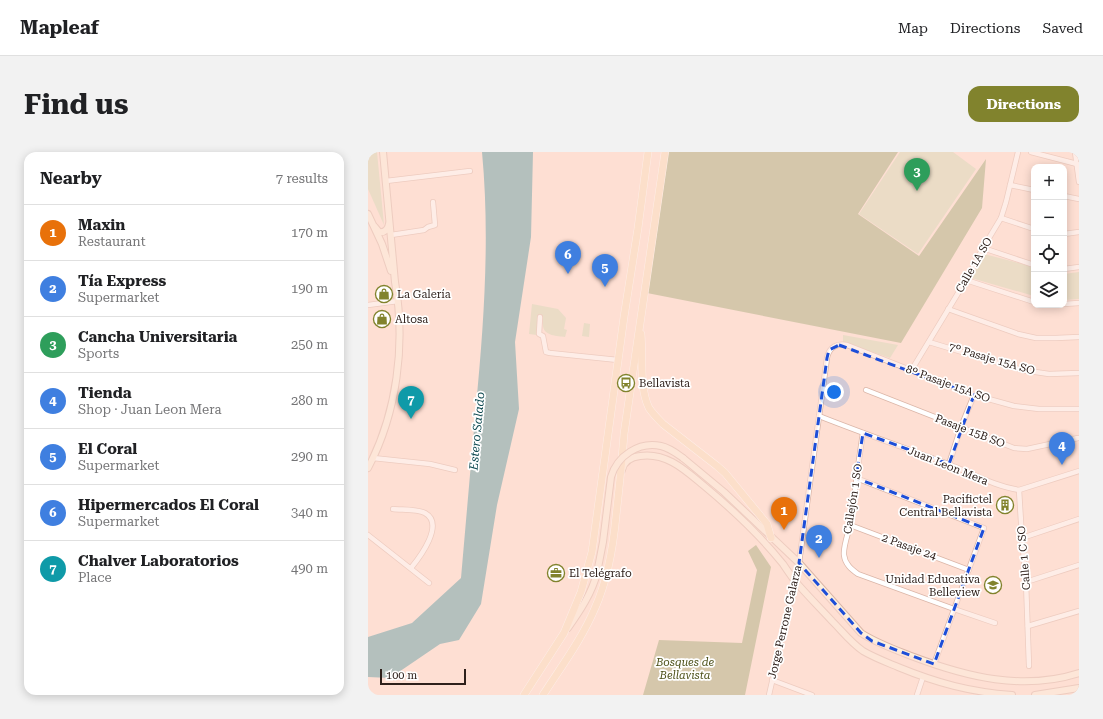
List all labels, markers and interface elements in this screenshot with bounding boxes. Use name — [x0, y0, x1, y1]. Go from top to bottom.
text: Mapleaf — [20, 16, 99, 39]
text: Map — [898, 20, 928, 36]
text: Directions — [950, 20, 1020, 36]
text: Saved — [1042, 20, 1083, 36]
button: Directions — [968, 86, 1079, 122]
text: Find us — [24, 88, 128, 121]
pin: 3 — [904, 158, 930, 191]
map controls — [1031, 164, 1067, 308]
button: + — [1031, 164, 1067, 200]
text: Nearby — [40, 168, 102, 188]
text: 7 results — [276, 171, 328, 186]
button: − — [1031, 200, 1067, 236]
text: Maxin — [78, 216, 125, 234]
text: 1 — [49, 225, 57, 240]
text: 170 m — [291, 225, 328, 240]
text: Restaurant — [78, 234, 146, 249]
street label: Calle 1A SO — [953, 235, 995, 295]
button: locate — [1031, 236, 1067, 272]
pin: 6 — [555, 241, 581, 274]
pin: 5 — [592, 254, 618, 287]
text: Tía Express — [78, 272, 166, 290]
button: layers — [1031, 272, 1067, 308]
text: 2 — [49, 281, 57, 296]
text: 190 m — [291, 281, 328, 296]
shop icon: La Galería — [374, 284, 394, 304]
place label: La Galería — [397, 288, 451, 301]
text: Supermarket — [78, 290, 159, 305]
shop icon: Altosa — [372, 309, 392, 329]
place label: Altosa — [395, 313, 428, 326]
text: Cancha Universitaria — [78, 328, 237, 346]
text: 3 — [49, 337, 57, 352]
text: 250 m — [291, 337, 328, 352]
street label: 7º Pasaje 15A SO — [948, 341, 1037, 378]
text: Sports — [78, 346, 119, 361]
street label: 8º Pasaje 15A SO — [904, 363, 992, 405]
bus stop icon: Bellavista — [616, 373, 636, 393]
place label: Bellavista — [639, 377, 690, 390]
your location — [824, 382, 844, 402]
text: Tienda — [78, 384, 132, 402]
pin: 7 — [398, 386, 424, 419]
water label: Estero Salado — [467, 391, 487, 472]
text: 4 — [49, 393, 57, 408]
text: 280 m — [291, 393, 328, 408]
text: Shop · Juan Leon Mera — [78, 402, 221, 417]
street label: Pasaje 15B SO — [933, 412, 1007, 450]
pin: 4 — [1049, 432, 1075, 465]
text: El Coral — [78, 440, 137, 458]
street label: Juan Leon Mera — [906, 444, 990, 488]
text: 5 — [49, 449, 57, 464]
text: 290 m — [291, 449, 328, 464]
text: Supermarket — [78, 458, 159, 473]
street label: Callejón 1 SO — [841, 463, 865, 535]
place label: Pacifictel Central Bellavista — [899, 493, 993, 519]
building icon: Pacifictel Central Bellavista — [995, 495, 1015, 515]
text: Hipermercados El Coral — [78, 496, 259, 514]
pin: 1 — [771, 497, 797, 530]
text: 6 — [49, 505, 57, 520]
text: 340 m — [291, 505, 328, 520]
text: Supermarket — [78, 514, 159, 529]
pin: 2 — [806, 525, 832, 558]
street label: Calle 1 C SO — [1015, 525, 1033, 591]
street label: 2 Pasaje 24 — [880, 531, 939, 563]
text: Chalver Laboratorios — [78, 552, 239, 570]
text: 7 — [49, 561, 57, 576]
text: 490 m — [291, 561, 328, 576]
office icon: El Telégrafo — [546, 563, 566, 583]
street label: Jorge Perrone Galarza — [766, 564, 804, 680]
place label: El Telégrafo — [569, 567, 632, 580]
text: Place — [78, 570, 112, 585]
place label: Unidad Educativa Belleview — [885, 573, 981, 599]
school or university icon: Unidad Educativa Belleview — [983, 575, 1003, 595]
park label: Bosques de Bellavista — [655, 656, 715, 682]
scale bar — [380, 667, 466, 686]
text: 100 m — [386, 669, 417, 682]

